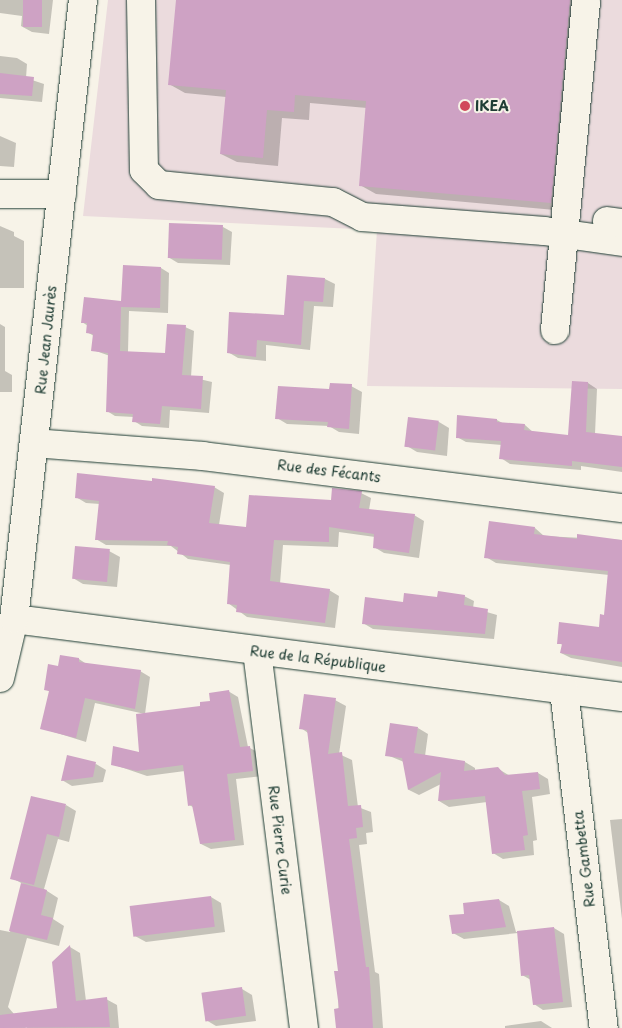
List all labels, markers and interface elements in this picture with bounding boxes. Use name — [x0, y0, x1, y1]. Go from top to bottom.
place label: IKEA — [475, 98, 509, 114]
marker: IKEA — [459, 100, 471, 112]
street label: Rue Jean Jaurès — [32, 284, 60, 396]
street label: Rue des Fécants — [274, 456, 384, 486]
street label: Rue de la République — [247, 642, 389, 676]
street label: Rue Pierre Curie — [265, 784, 295, 896]
street label: Rue Gambetta — [570, 809, 598, 909]

